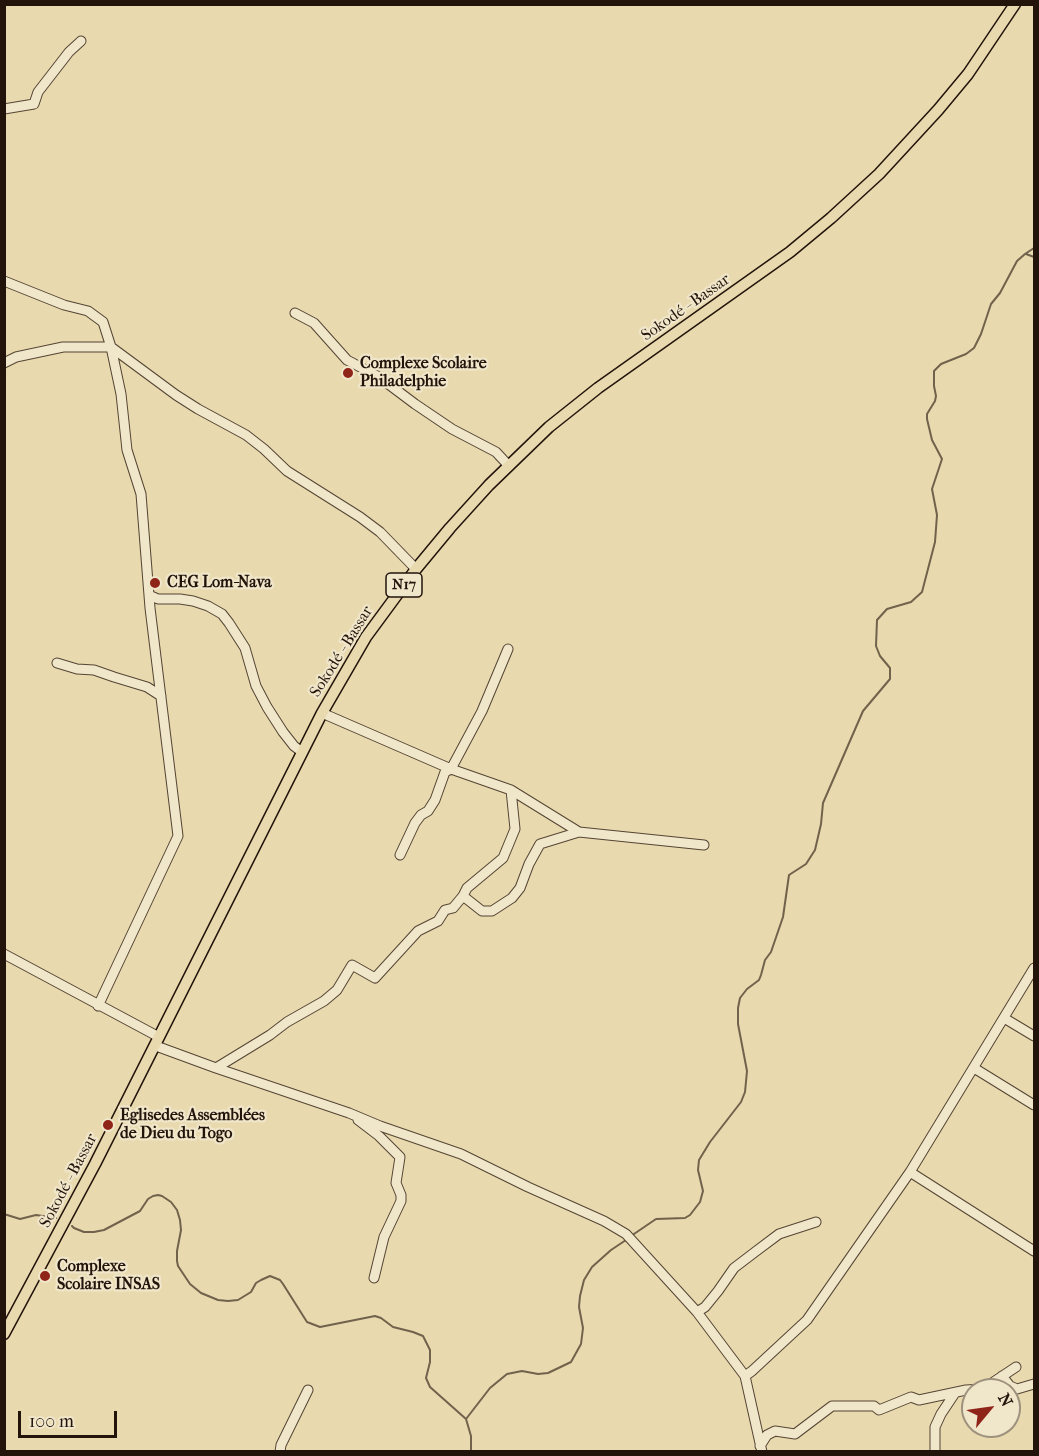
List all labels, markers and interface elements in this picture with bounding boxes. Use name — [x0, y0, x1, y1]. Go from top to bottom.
street label: Sokodé - Bassar — [638, 270, 734, 346]
place label: Complexe Scolaire Philadelphie — [360, 354, 487, 392]
marker: Complexe Scolaire Philadelphie — [341, 366, 355, 380]
place label: CEG Lom-Nava — [167, 573, 272, 593]
road number: N17 — [386, 573, 422, 597]
marker: CEG Lom-Nava — [148, 576, 162, 590]
street label: Sokodé - Bassar — [306, 603, 378, 701]
place label: Eglisedes Assemblées de Dieu du Togo — [120, 1106, 265, 1144]
marker: Eglisedes Assemblées de Dieu du Togo — [101, 1118, 115, 1132]
street label: Sokodé - Bassar — [36, 1131, 102, 1231]
place label: Complexe Scolaire INSAS — [57, 1257, 160, 1295]
marker: Complexe Scolaire INSAS — [38, 1269, 52, 1283]
north arrow — [961, 1378, 1021, 1438]
text: N — [994, 1390, 1017, 1410]
scale bar — [21, 1399, 120, 1437]
text: 100 m — [29, 1411, 74, 1432]

